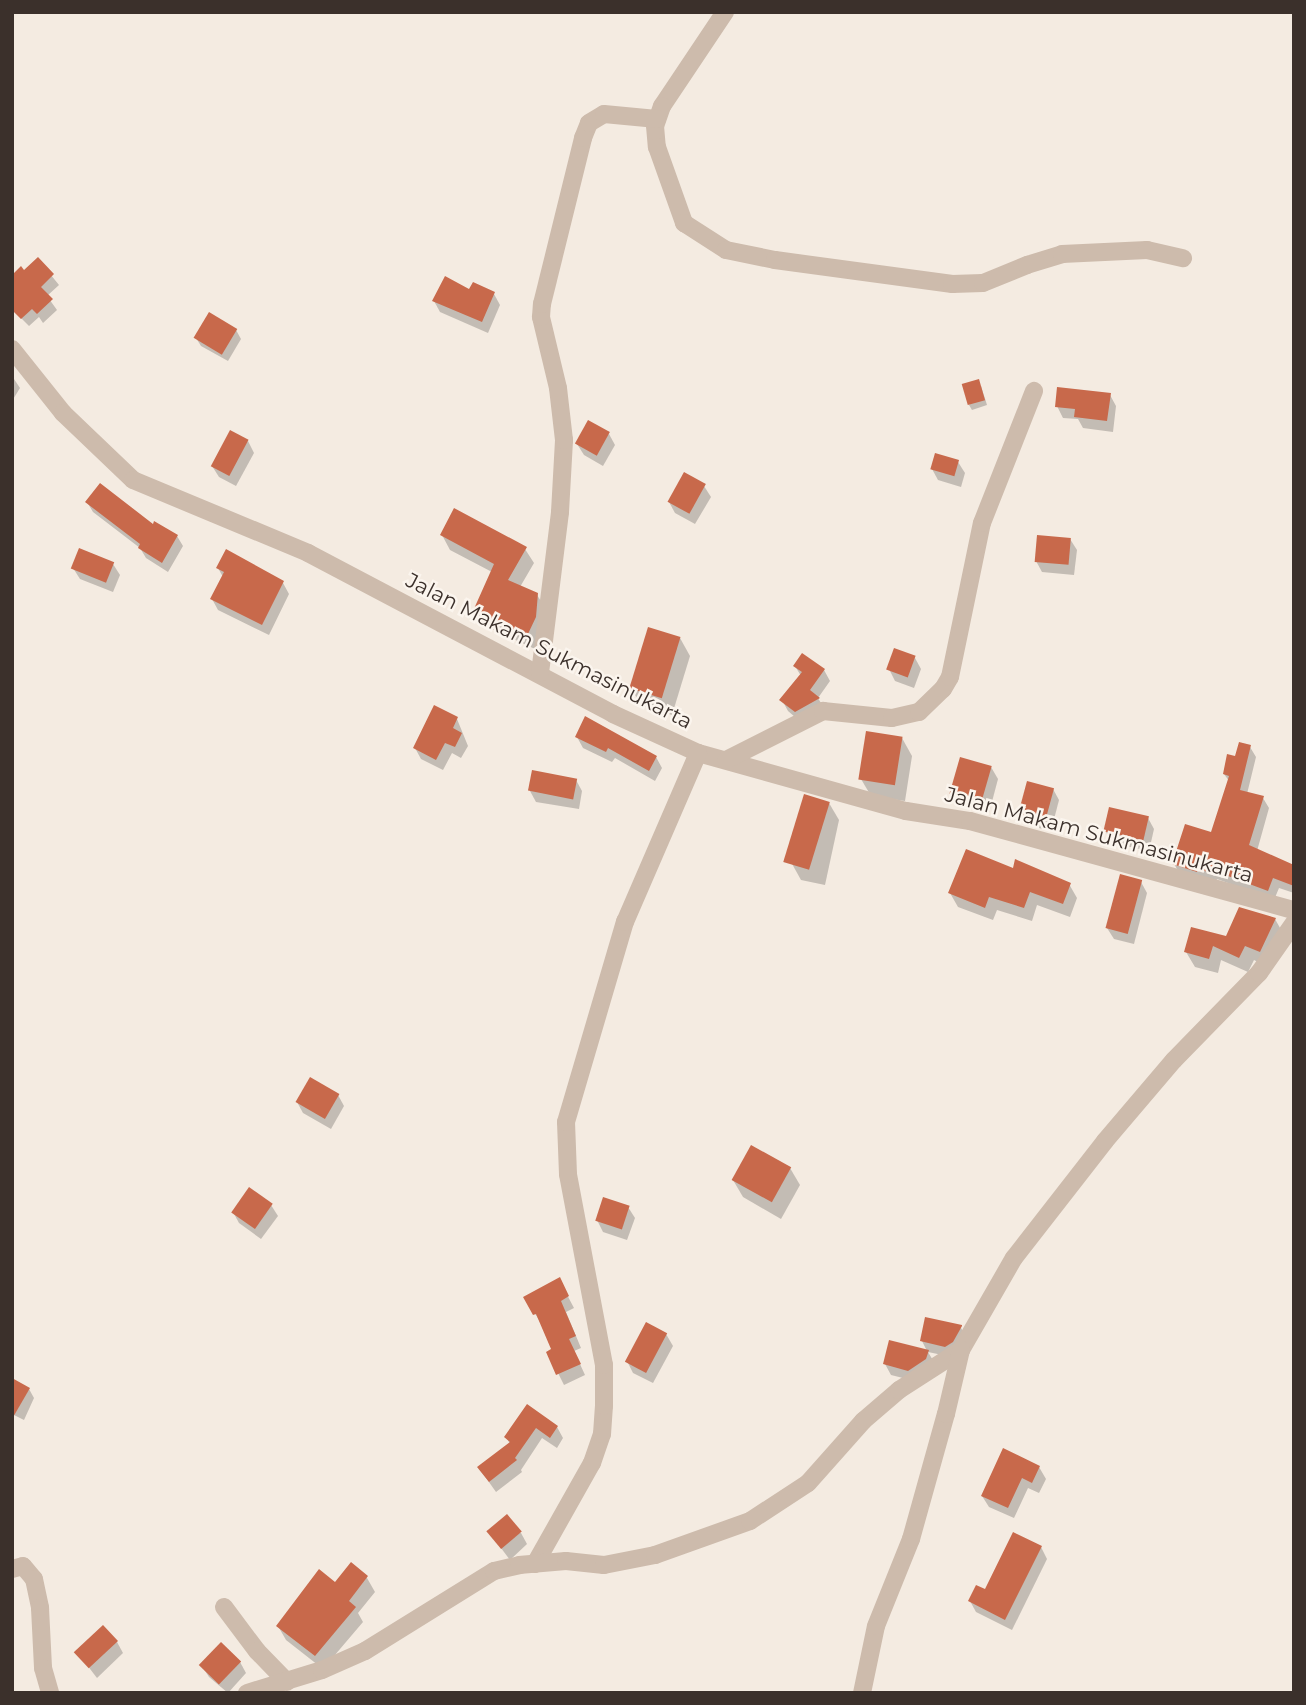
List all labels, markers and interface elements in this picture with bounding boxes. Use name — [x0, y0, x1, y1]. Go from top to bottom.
street label: Jalan Makam Sukmasinukarta — [402, 568, 696, 734]
street label: Jalan Makam Sukmasinukarta — [942, 782, 1256, 888]

